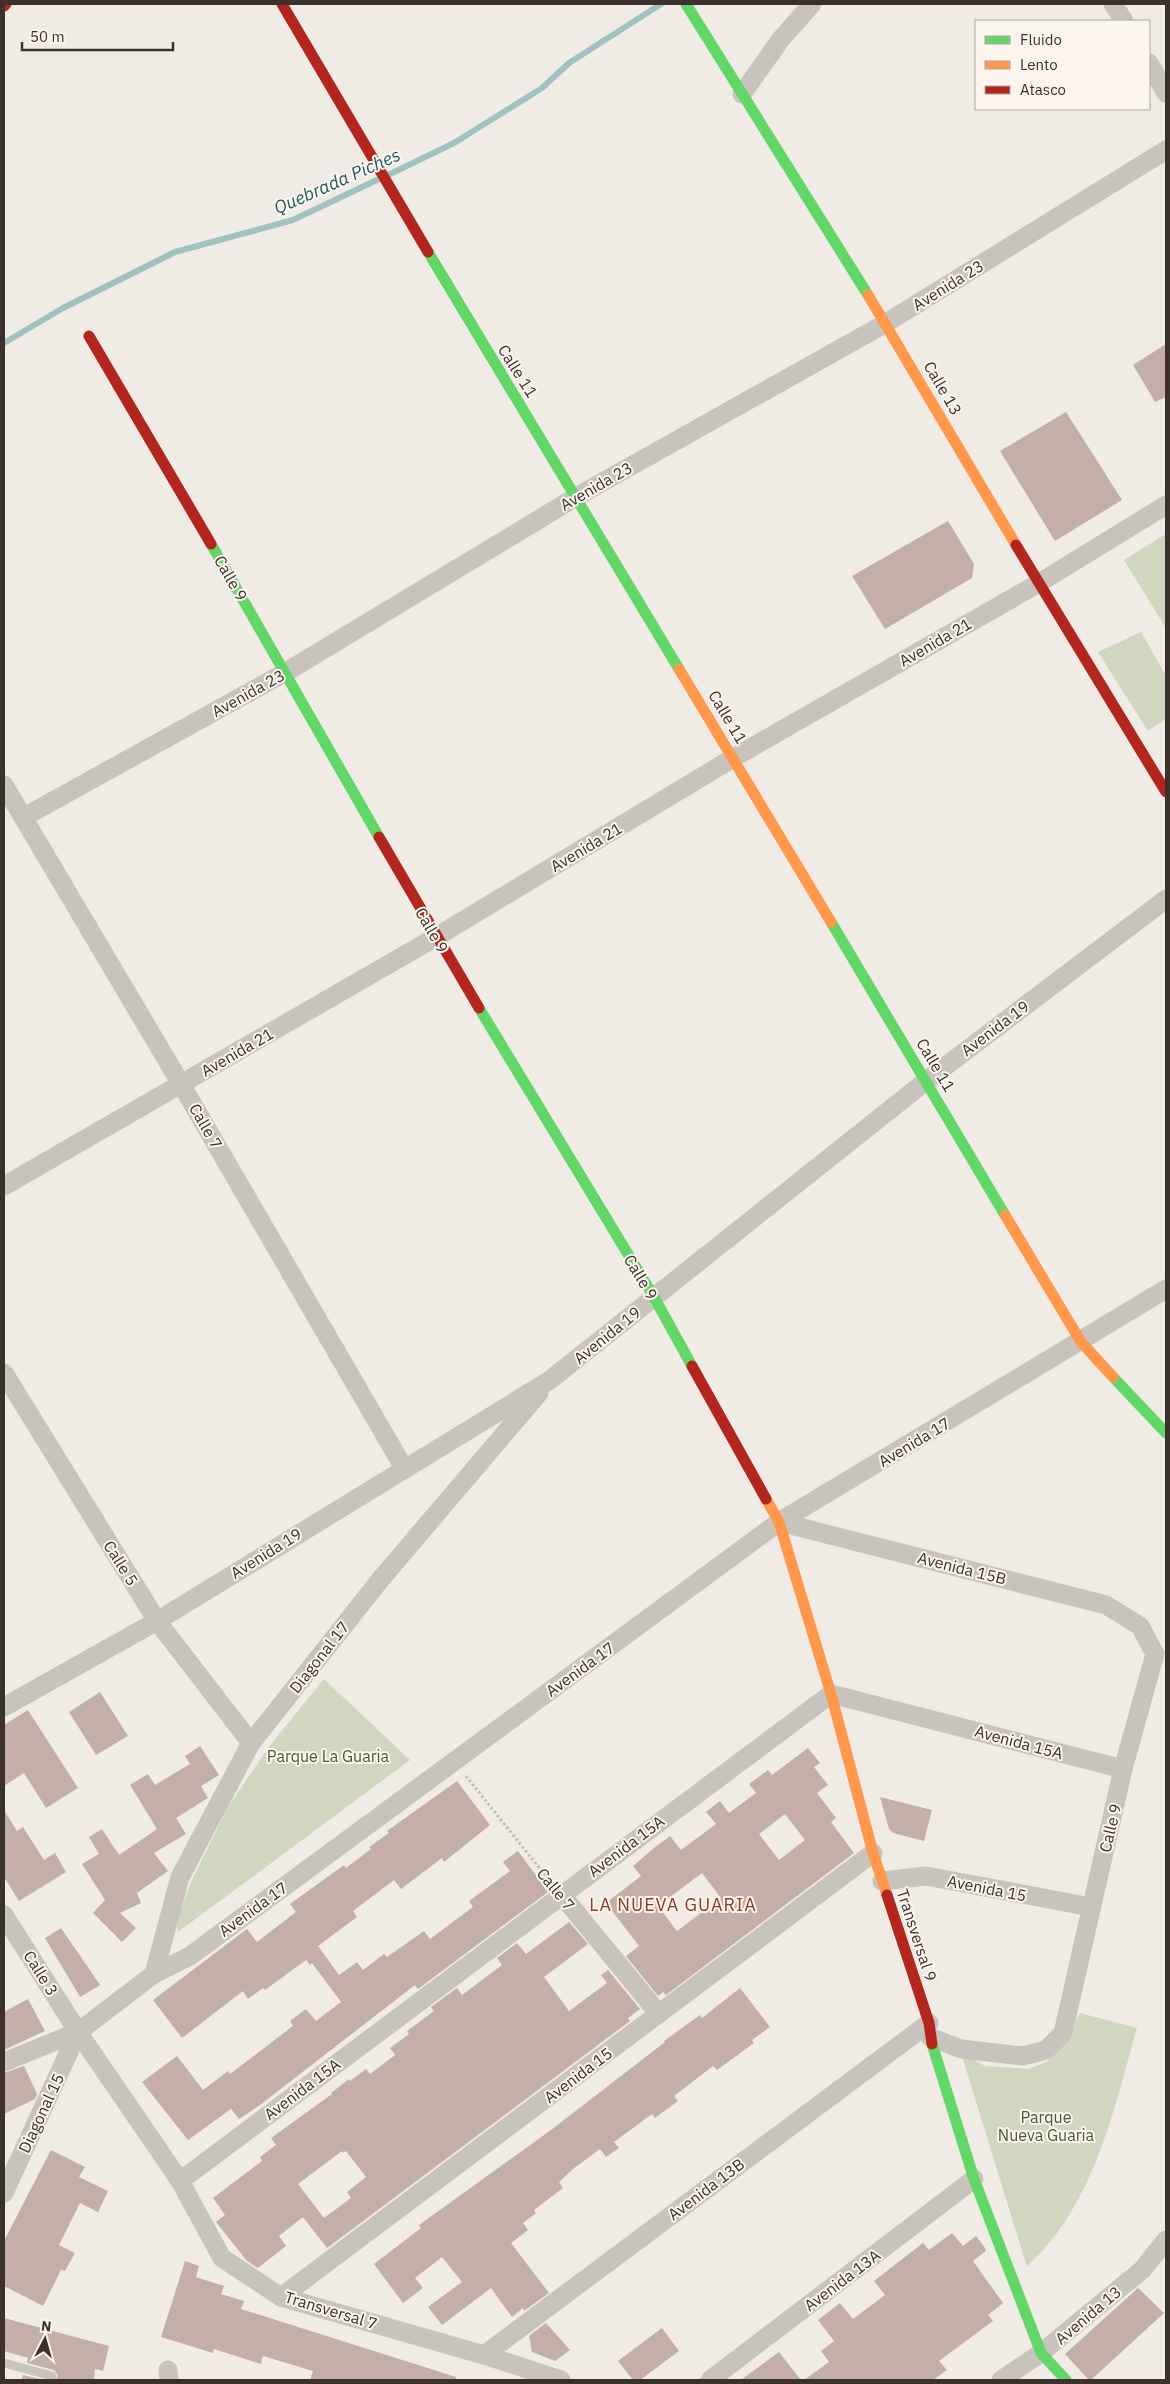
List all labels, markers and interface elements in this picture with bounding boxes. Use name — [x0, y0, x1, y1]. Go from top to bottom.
scale bar — [22, 20, 174, 52]
legend — [975, 20, 1150, 110]
text: 50 m — [30, 27, 65, 46]
text: Fluido — [1020, 30, 1062, 49]
text: Lento — [1020, 55, 1058, 74]
text: Atasco — [1020, 80, 1066, 99]
water label: Quebrada Piches — [270, 143, 404, 219]
street label: Avenida 23 — [909, 255, 987, 315]
street label: Calle 11 — [494, 341, 542, 401]
street label: Calle 13 — [920, 358, 966, 418]
street label: Avenida 23 — [556, 457, 636, 515]
street label: Calle 9 — [210, 552, 252, 604]
street label: Avenida 21 — [895, 613, 975, 671]
street label: Avenida 23 — [208, 665, 288, 721]
street label: Calle 11 — [704, 687, 752, 747]
street label: Avenida 21 — [546, 818, 626, 876]
street label: Calle 9 — [411, 904, 453, 956]
street label: Avenida 19 — [957, 996, 1033, 1060]
street label: Avenida 21 — [197, 1023, 277, 1081]
street label: Calle 11 — [912, 1035, 960, 1095]
street label: Calle 7 — [185, 1100, 227, 1152]
street label: Calle 9 — [620, 1251, 662, 1303]
street label: Avenida 19 — [569, 1302, 645, 1368]
street label: Avenida 17 — [874, 1413, 954, 1471]
street label: Avenida 19 — [227, 1523, 305, 1583]
street label: Calle 5 — [99, 1537, 143, 1589]
street label: Avenida 15B — [916, 1547, 1008, 1589]
street label: Diagonal 17 — [285, 1617, 353, 1697]
street label: Avenida 17 — [542, 1637, 618, 1701]
street label: Avenida 15A — [973, 1721, 1065, 1763]
park label: Parque La Guaria — [267, 1746, 390, 1766]
street label: Calle 9 — [1095, 1802, 1125, 1854]
street label: Avenida 15A — [584, 1811, 668, 1881]
street label: Calle 7 — [533, 1864, 579, 1914]
street label: Avenida 15 — [946, 1871, 1028, 1905]
street label: Avenida 17 — [215, 1877, 291, 1941]
street label: Transversal 9 — [893, 1886, 941, 1984]
district label: LA NUEVA GUARIA — [589, 1893, 757, 1916]
street label: Calle 3 — [19, 1947, 63, 1999]
street label: Avenida 15 — [540, 2043, 616, 2107]
street label: Avenida 15A — [260, 2054, 344, 2124]
street label: Diagonal 15 — [14, 2070, 68, 2156]
park label: Parque Nueva Guaria — [998, 2107, 1095, 2145]
street label: Avenida 13B — [664, 2154, 748, 2224]
street label: Avenida 13A — [800, 2245, 884, 2315]
street label: Avenida 13 — [1051, 2282, 1125, 2348]
street label: Transversal 7 — [282, 2286, 380, 2334]
north arrow — [20, 2314, 70, 2364]
text: N — [40, 2317, 52, 2336]

